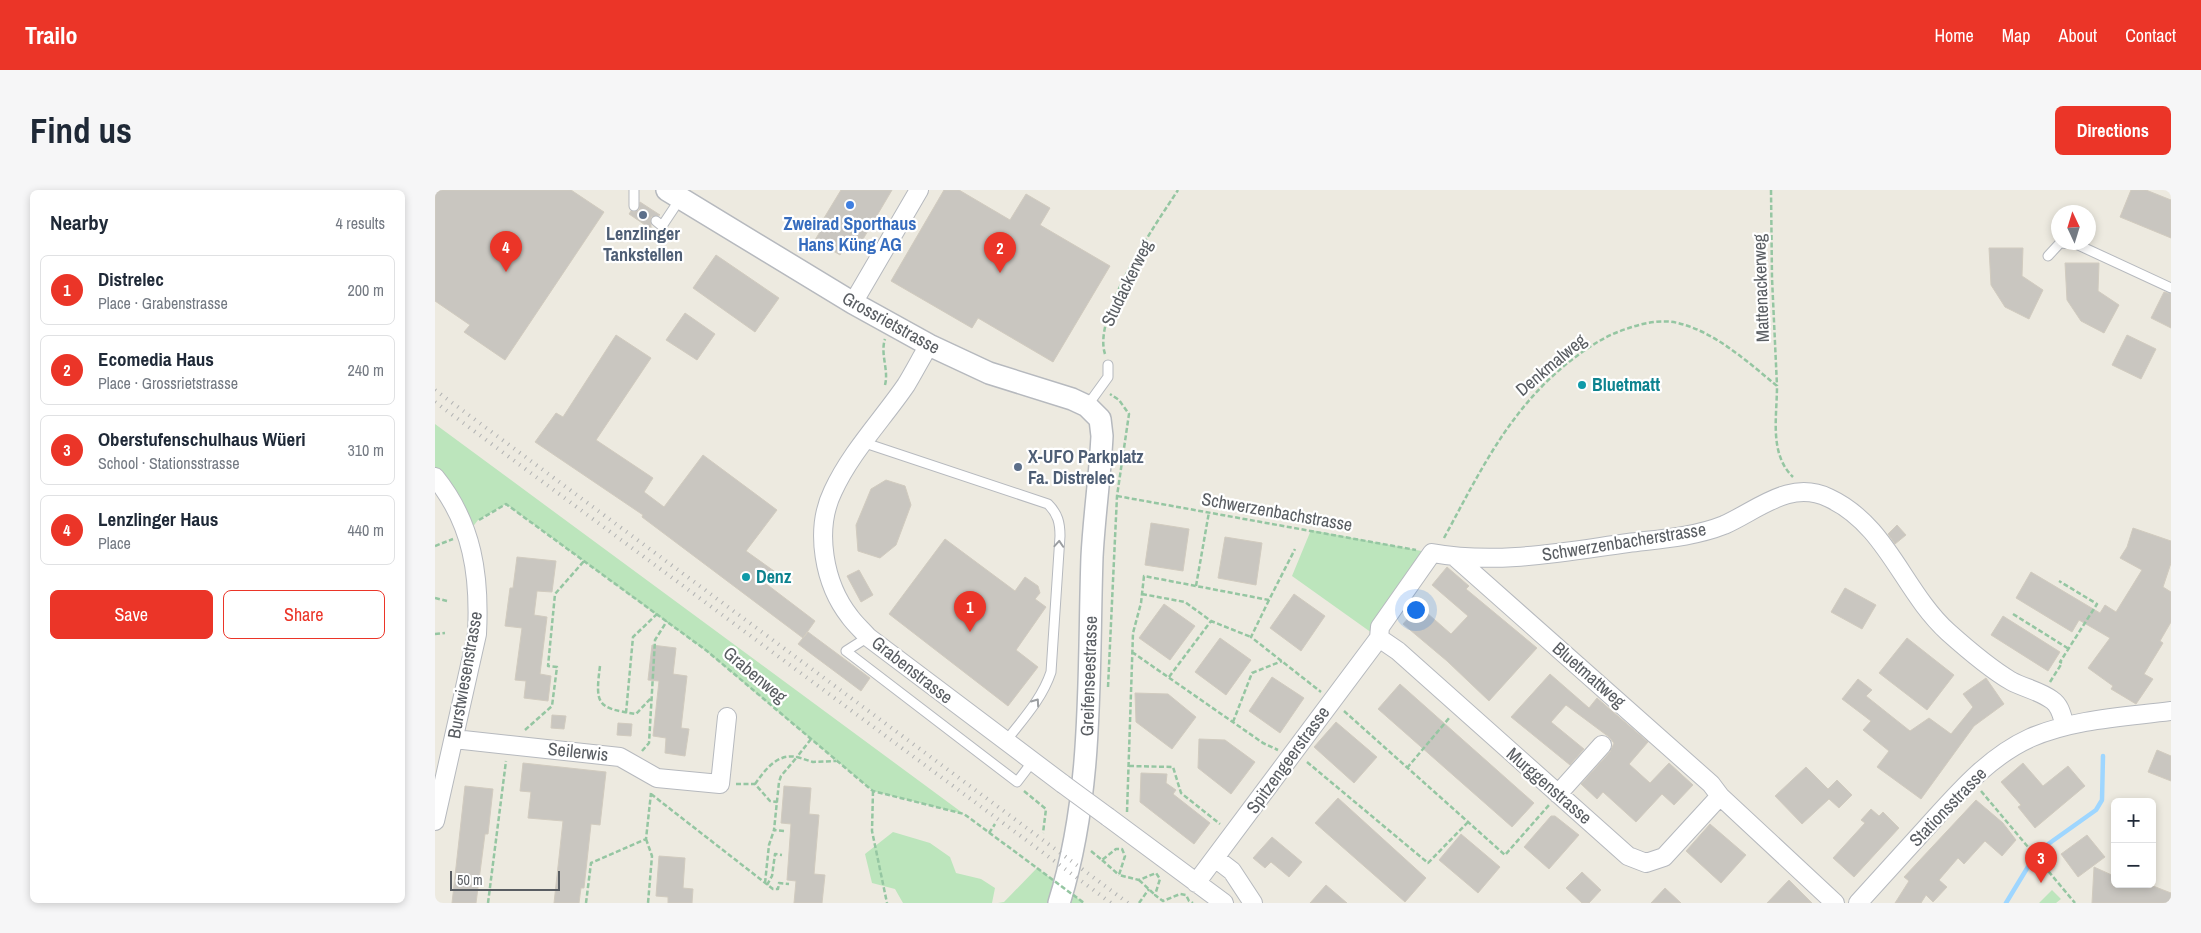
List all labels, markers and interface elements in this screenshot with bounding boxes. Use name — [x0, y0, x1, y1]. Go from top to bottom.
text: Trailo — [25, 19, 78, 51]
text: Home — [1934, 23, 1974, 48]
text: Map — [2002, 23, 2031, 48]
text: About — [2059, 23, 2097, 48]
text: Contact — [2125, 23, 2176, 48]
button: Directions — [2055, 106, 2171, 155]
text: Find us — [30, 107, 132, 154]
marker: Zweirad Sporthaus Hans Küng AG — [844, 199, 856, 211]
north arrow — [2051, 205, 2096, 250]
text: Nearby — [50, 208, 108, 237]
marker: Lenzlinger Tankstellen — [637, 209, 649, 221]
place label: Zweirad Sporthaus Hans Küng AG — [784, 211, 916, 257]
text: 4 results — [335, 212, 385, 234]
place label: Lenzlinger Tankstellen — [603, 221, 683, 267]
pin: 4 — [490, 231, 522, 272]
pin: 2 — [984, 232, 1016, 273]
street label: Mattenackerweg — [1746, 233, 1775, 343]
street label: Studackerweg — [1095, 235, 1159, 330]
text: Distrelec — [98, 266, 164, 292]
text: 1 — [63, 279, 71, 301]
text: 200 m — [348, 279, 384, 301]
street label: Grossrietstrasse — [838, 285, 945, 360]
text: Place · Grabenstrasse — [98, 292, 228, 314]
street label: Denkmalweg — [1510, 327, 1592, 402]
text: Ecomedia Haus — [98, 346, 214, 372]
text: 2 — [63, 359, 71, 381]
text: 240 m — [348, 359, 384, 381]
text: Place · Grossrietstrasse — [98, 372, 238, 394]
place label: Bluetmatt — [1592, 372, 1660, 397]
marker: Bluetmatt — [1576, 379, 1588, 391]
text: Oberstufenschulhaus Wüeri — [98, 426, 306, 452]
text: 3 — [63, 439, 71, 461]
text: 310 m — [348, 439, 384, 461]
place label: X-UFO Parkplatz Fa. Distrelec — [1028, 444, 1144, 490]
text: School · Stationsstrasse — [98, 452, 240, 474]
marker: X-UFO Parkplatz Fa. Distrelec — [1012, 461, 1024, 473]
street label: Schwerzenbachstrasse — [1200, 486, 1354, 537]
text: Lenzlinger Haus — [98, 506, 218, 532]
street label: Schwerzenbacherstrasse — [1540, 516, 1708, 567]
text: 4 — [63, 519, 71, 541]
text: 440 m — [348, 519, 384, 541]
text: Place — [98, 532, 131, 554]
one-way arrow — [1054, 540, 1065, 548]
place label: Denz — [756, 564, 792, 589]
marker: Denz — [740, 571, 752, 583]
button: Save — [50, 590, 213, 639]
button: Share — [223, 590, 385, 639]
pin: 1 — [954, 591, 986, 632]
your location — [1403, 597, 1429, 623]
street label: Burstwiesenstrasse — [441, 609, 488, 741]
street label: Greifenseestrasse — [1074, 615, 1103, 737]
street label: Grabenstrasse — [866, 630, 958, 709]
street label: Bluetmattweg — [1547, 636, 1632, 714]
street label: Grabenweg — [718, 641, 793, 709]
one-way arrow — [1030, 699, 1039, 708]
street label: Spitzengeerstrasse — [1240, 701, 1335, 818]
street label: Seilerwis — [547, 736, 610, 767]
street label: Murggenstrasse — [1501, 741, 1597, 830]
street label: Stationsstrasse — [1903, 761, 1992, 852]
map controls — [2111, 798, 2156, 888]
button: + — [2111, 798, 2156, 843]
pin: 3 — [2025, 842, 2057, 883]
button: − — [2111, 843, 2156, 888]
scale bar — [450, 868, 560, 891]
text: 50 m — [457, 871, 483, 889]

